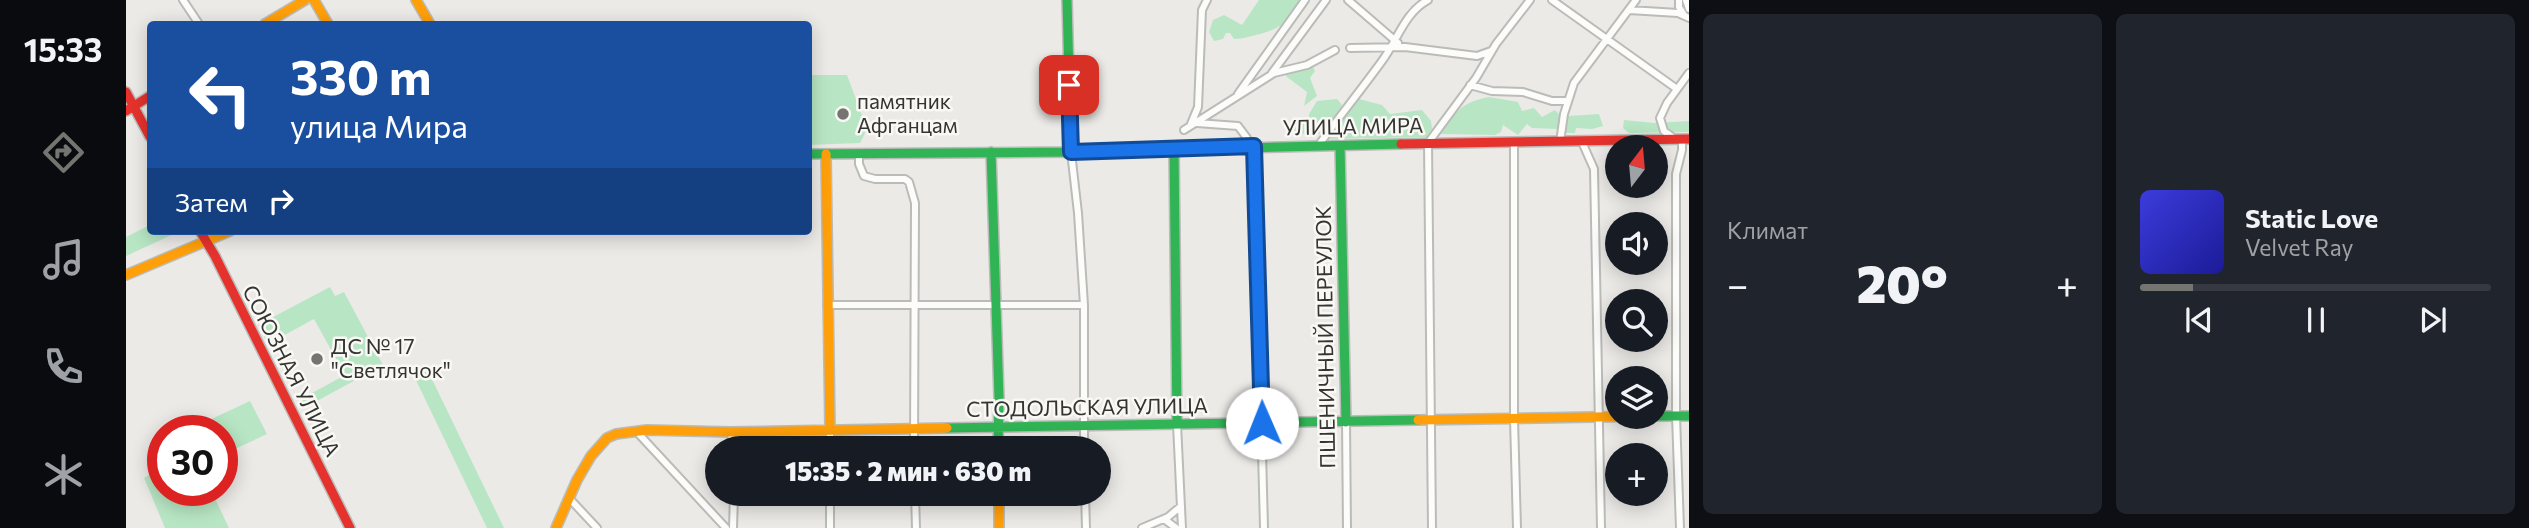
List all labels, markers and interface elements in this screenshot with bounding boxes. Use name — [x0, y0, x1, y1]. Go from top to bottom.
text: 15:33 — [24, 29, 102, 69]
text: 330 m — [290, 45, 431, 105]
icon: left — [175, 49, 266, 140]
pin — [1039, 55, 1099, 115]
icon: arrive — [1050, 66, 1088, 104]
place label: памятник Афганцам — [857, 88, 958, 137]
text: улица Мира — [290, 105, 468, 145]
marker: памятник Афганцам — [835, 106, 851, 122]
street label: УЛИЦА МИРА — [1282, 112, 1424, 139]
icon: directions — [39, 128, 88, 177]
north arrow — [1605, 135, 1668, 198]
map controls — [1605, 135, 1668, 506]
icon: right — [262, 182, 300, 220]
text: Затем — [175, 186, 248, 217]
text: Static Love — [2245, 202, 2378, 233]
street label: ПШЕНИЧНЫЙ ПЕРЕУЛОК — [1310, 205, 1339, 469]
button: sound — [1605, 212, 1668, 275]
text: Климат — [1727, 216, 1808, 244]
text: Velvet Ray — [2245, 233, 2353, 261]
icon: music — [39, 235, 88, 284]
text: 20° — [1856, 250, 1948, 314]
text: − — [1727, 260, 1749, 307]
text: + — [2056, 260, 2078, 307]
street label: СОЮЗНАЯ УЛИЦА — [238, 280, 346, 460]
button: search — [1605, 289, 1668, 352]
icon: previous — [2180, 301, 2218, 339]
icon: pause — [2297, 301, 2335, 339]
icon: next — [2414, 301, 2452, 339]
place label: ДС № 17 "Светлячок" — [331, 333, 451, 382]
icon: phone — [39, 342, 88, 391]
marker: ДС № 17 "Светлячок" — [309, 351, 325, 367]
button: layers — [1605, 366, 1668, 429]
position arrow — [1225, 386, 1299, 460]
street label: СТОДОЛЬСКАЯ УЛИЦА — [966, 392, 1208, 421]
speed limit sign: 30 — [147, 415, 238, 506]
button: + — [1605, 443, 1668, 506]
icon: climate — [39, 450, 88, 499]
text: 15:35 · 2 мин · 630 m — [785, 455, 1031, 486]

